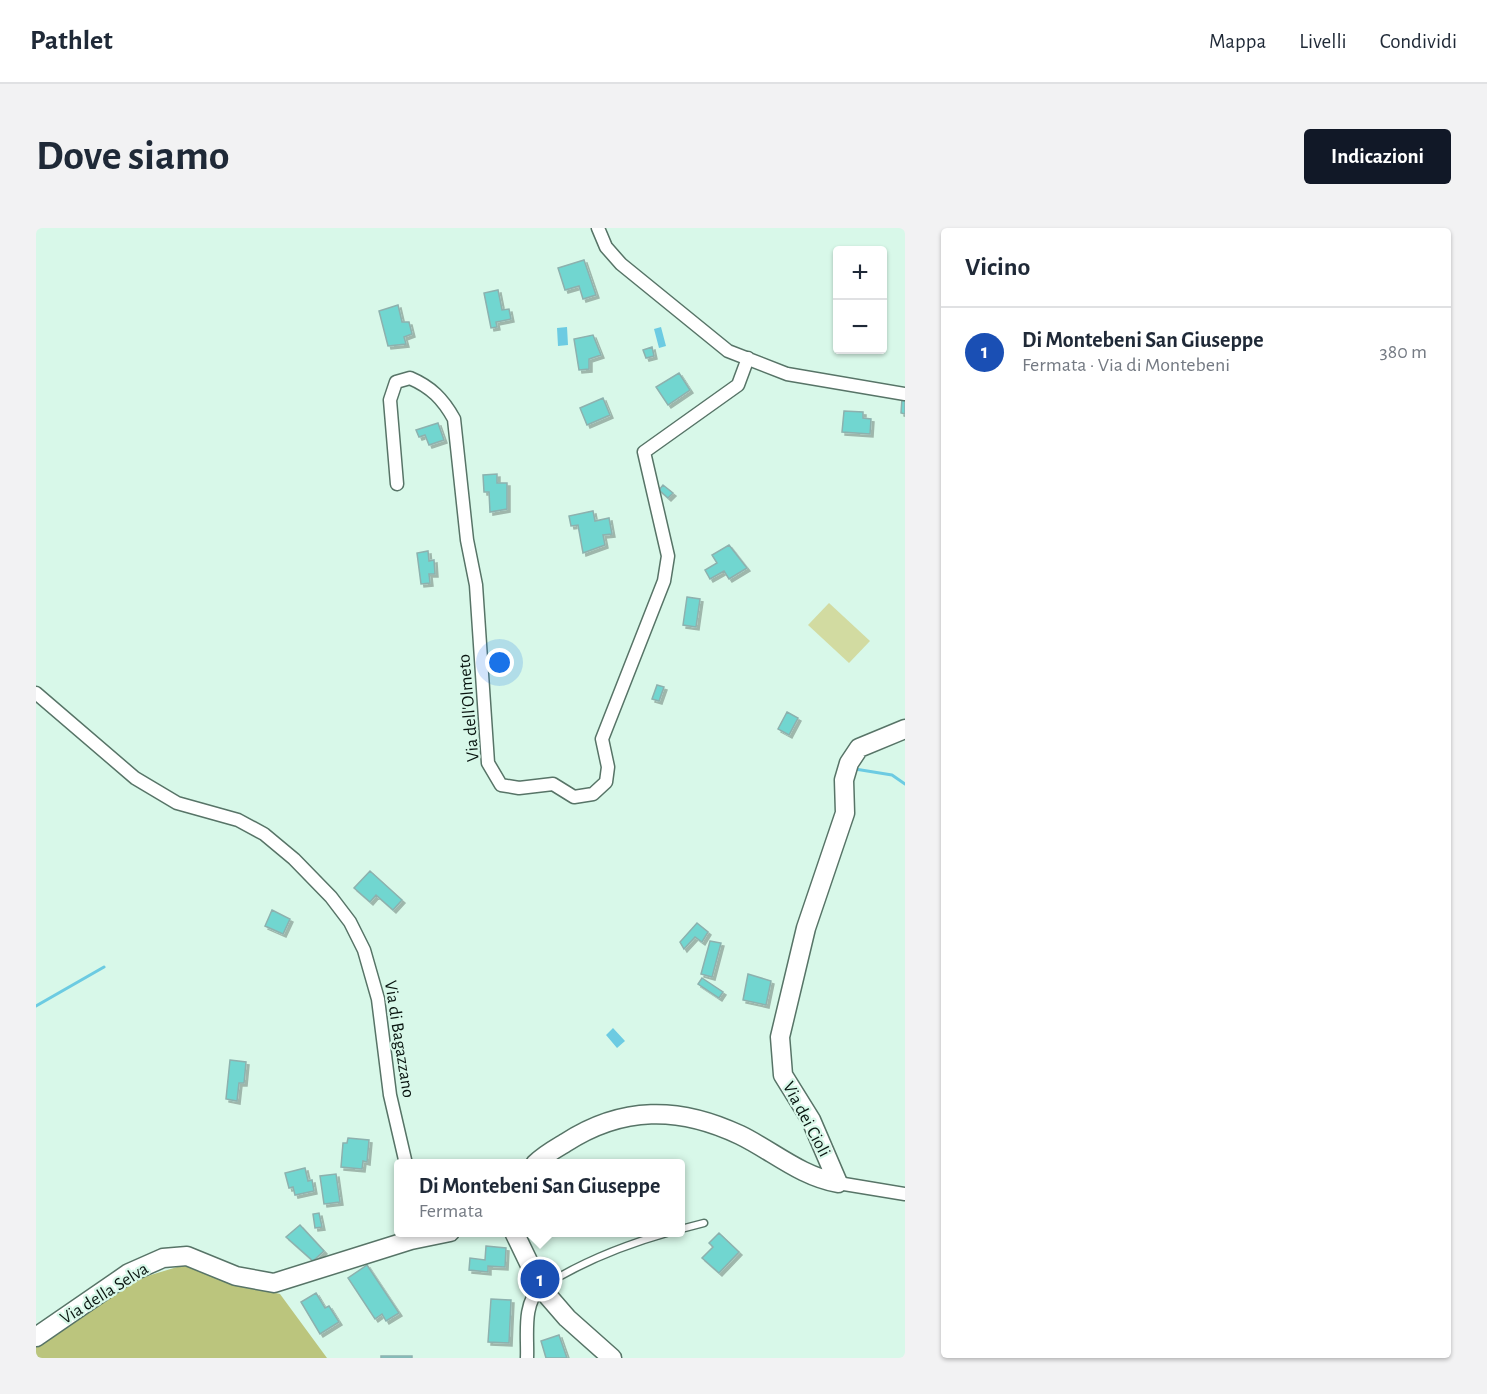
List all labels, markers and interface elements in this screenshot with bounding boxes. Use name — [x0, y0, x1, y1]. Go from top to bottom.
text: Pathlet — [30, 27, 113, 55]
text: Mappa — [1209, 31, 1266, 52]
text: Livelli — [1299, 31, 1347, 52]
text: Condividi — [1380, 31, 1457, 52]
button: Indicazioni — [1304, 129, 1451, 184]
text: Dove siamo — [36, 135, 230, 177]
map controls — [833, 246, 887, 354]
button: + — [833, 246, 887, 300]
text: Vicino — [965, 254, 1030, 280]
button: − — [833, 300, 887, 354]
text: Di Montebeni San Giuseppe — [1022, 329, 1264, 351]
text: 1 — [981, 342, 988, 362]
text: 380 m — [1379, 342, 1427, 362]
text: Fermata · Via di Montebeni — [1022, 355, 1230, 375]
your location — [485, 648, 514, 677]
street label: Via dell'Olmeto — [455, 653, 483, 762]
street label: Via di Bagazzano — [381, 979, 417, 1099]
street label: Via dei Cioli — [779, 1079, 833, 1160]
popup — [394, 1159, 685, 1237]
text: Di Montebeni San Giuseppe — [419, 1175, 660, 1197]
text: Fermata — [419, 1201, 483, 1221]
pin: 1 — [520, 1256, 560, 1302]
street label: Via della Selva — [57, 1260, 152, 1328]

